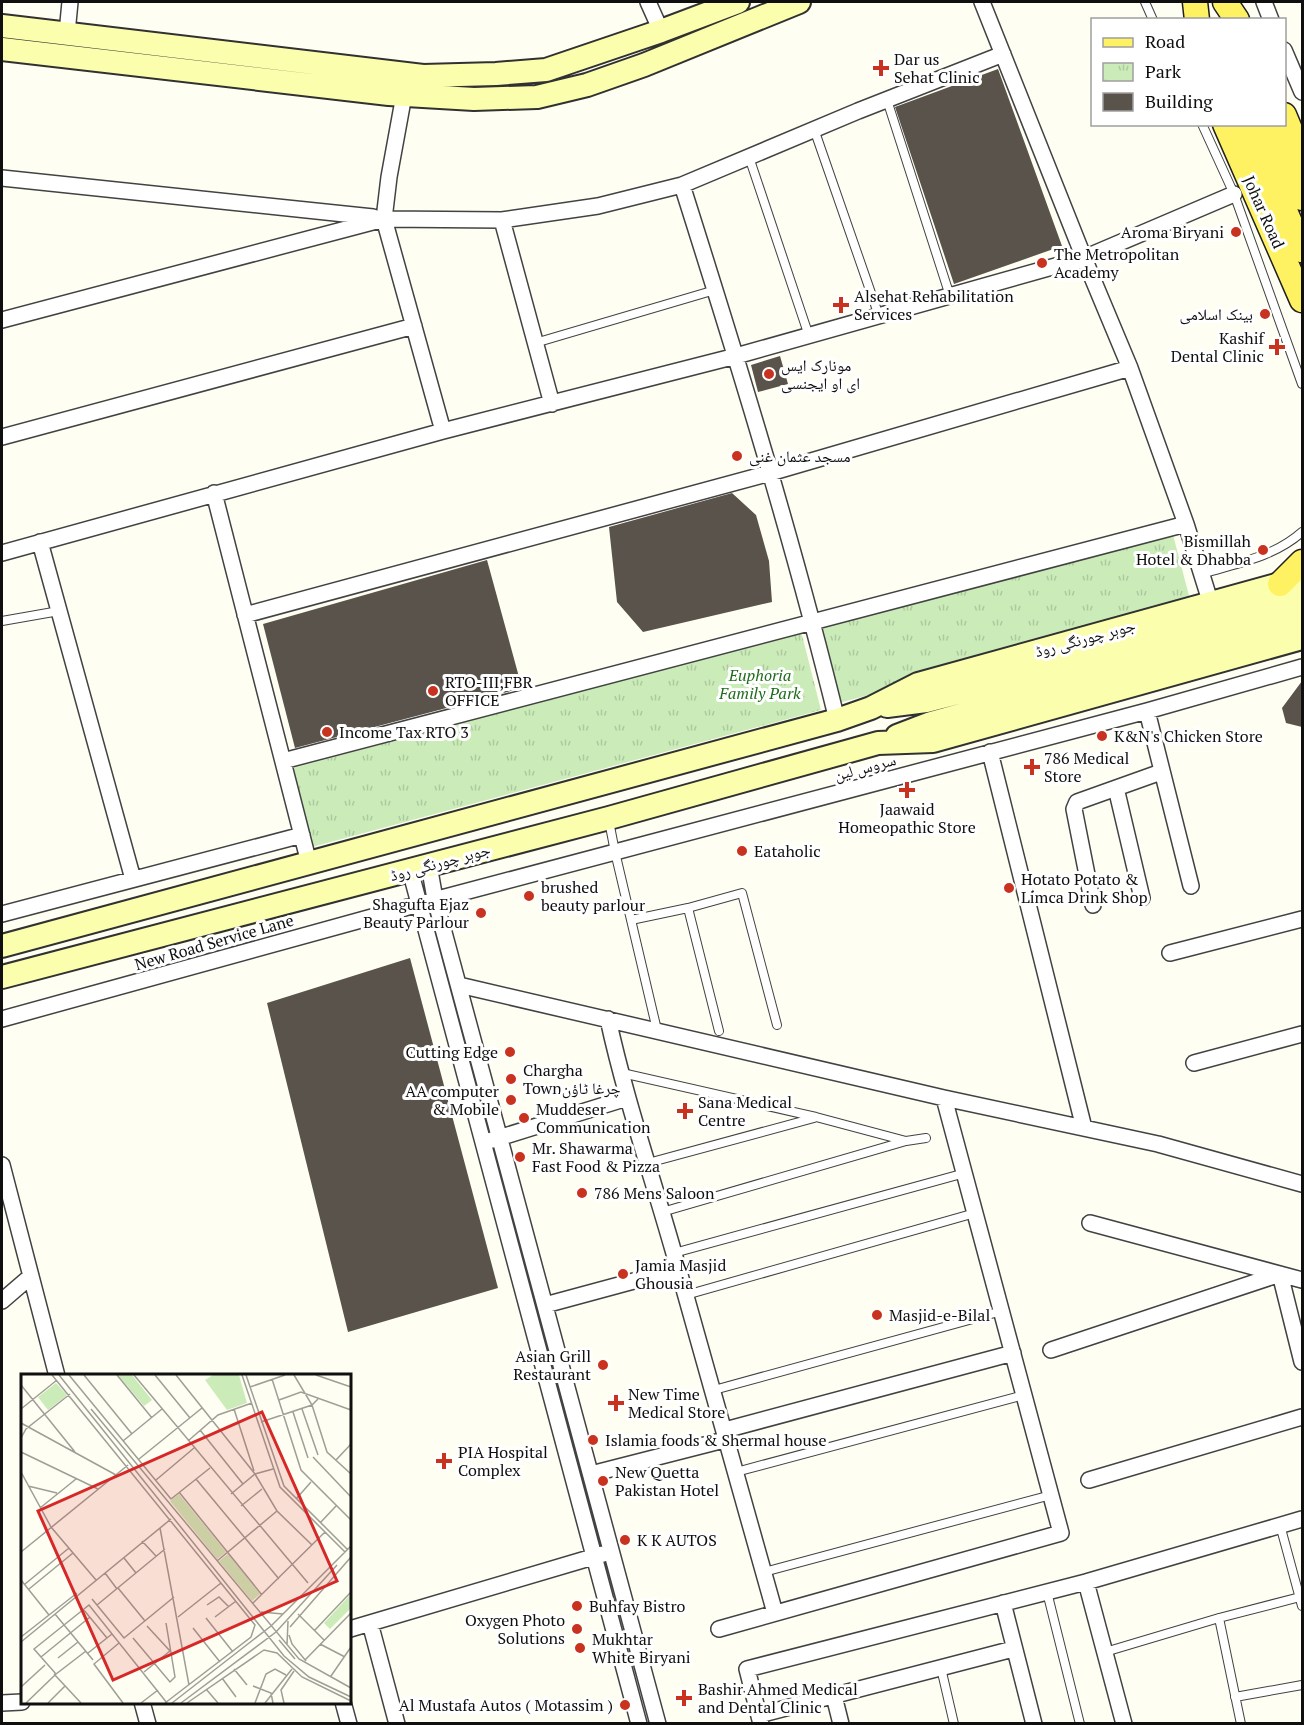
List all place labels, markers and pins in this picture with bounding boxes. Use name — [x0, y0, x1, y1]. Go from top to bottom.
place label: Dar us Sehat Clinic — [894, 48, 980, 88]
marker: Dar us Sehat Clinic — [872, 59, 890, 77]
place label: Aroma Biryani — [1121, 221, 1224, 243]
marker: Aroma Biryani — [1229, 225, 1243, 239]
place label: The Metropolitan Academy — [1054, 243, 1180, 283]
marker: The Metropolitan Academy — [1035, 256, 1049, 270]
place label: Alsehat Rehabilitation Services — [854, 285, 1014, 325]
marker: Alsehat Rehabilitation Services — [832, 296, 850, 314]
place label: بینک اسلامی — [1179, 303, 1253, 325]
marker: بینک اسلامی — [1258, 307, 1272, 321]
place label: Kashif Dental Clinic — [1171, 327, 1266, 367]
marker: Kashif Dental Clinic — [1268, 338, 1286, 356]
place label: مونارک ایس ای او ایجنسی — [781, 354, 860, 394]
marker: مونارک ایس ای او ایجنسی — [762, 367, 776, 381]
place label: مسجد عثمان غنی — [749, 445, 851, 467]
marker: مسجد عثمان غنی — [730, 449, 744, 463]
place label: Bismillah Hotel & Dhabba — [1136, 530, 1252, 570]
marker: Bismillah Hotel & Dhabba — [1256, 543, 1270, 557]
place label: RTO-III,FBR OFFICE — [445, 671, 534, 711]
marker: RTO-III,FBR OFFICE — [426, 684, 440, 698]
place label: Income Tax RTO 3 — [339, 721, 469, 743]
marker: Income Tax RTO 3 — [320, 725, 334, 739]
place label: K&N's Chicken Store — [1114, 725, 1263, 747]
marker: K&N's Chicken Store — [1095, 729, 1109, 743]
place label: 786 Medical Store — [1044, 747, 1130, 787]
marker: 786 Medical Store — [1025, 760, 1039, 774]
marker: Jaawaid Homeopathic Store — [900, 783, 914, 797]
place label: Jaawaid Homeopathic Store — [838, 798, 976, 838]
place label: Eataholic — [754, 840, 821, 862]
marker: Eataholic — [735, 844, 749, 858]
place label: Hotato Potato & Limca Drink Shop — [1021, 868, 1148, 908]
place label: brushed beauty parlour — [541, 876, 646, 916]
marker: Hotato Potato & Limca Drink Shop — [1002, 881, 1016, 895]
marker: brushed beauty parlour — [522, 889, 536, 903]
place label: Shagufta Ejaz Beauty Parlour — [363, 893, 470, 933]
marker: Shagufta Ejaz Beauty Parlour — [474, 906, 488, 920]
place label: Cutting Edge — [405, 1041, 498, 1063]
marker: Cutting Edge — [503, 1045, 517, 1059]
place label: Chargha Townچرغا ٹاؤن — [523, 1059, 621, 1099]
marker: Chargha Townچرغا ٹاؤن — [504, 1072, 518, 1086]
place label: AA computer & Mobile — [405, 1080, 500, 1120]
place label: Sana Medical Centre — [698, 1091, 792, 1131]
marker: AA computer & Mobile — [504, 1093, 518, 1107]
place label: Muddeser Communication — [536, 1098, 651, 1138]
marker: Sana Medical Centre — [676, 1102, 694, 1120]
marker: Muddeser Communication — [517, 1111, 531, 1125]
place label: Mr. Shawarma Fast Food & Pizza — [532, 1137, 660, 1177]
marker: Mr. Shawarma Fast Food & Pizza — [513, 1150, 527, 1164]
place label: 786 Mens Saloon — [594, 1182, 715, 1204]
marker: 786 Mens Saloon — [575, 1186, 589, 1200]
place label: Jamia Masjid Ghousia — [635, 1254, 726, 1294]
marker: Jamia Masjid Ghousia — [616, 1267, 630, 1281]
place label: Masjid-e-Bilal — [889, 1304, 990, 1326]
marker: Masjid-e-Bilal — [870, 1308, 884, 1322]
place label: Asian Grill Restaurant — [513, 1345, 591, 1385]
marker: Asian Grill Restaurant — [596, 1358, 610, 1372]
place label: New Time Medical Store — [628, 1383, 725, 1423]
marker: New Time Medical Store — [609, 1396, 623, 1410]
place label: Islamia foods & Shermal house — [605, 1429, 827, 1451]
marker: Islamia foods & Shermal house — [586, 1433, 600, 1447]
place label: PIA Hospital Complex — [458, 1441, 548, 1481]
marker: PIA Hospital Complex — [435, 1452, 453, 1470]
place label: New Quetta Pakistan Hotel — [615, 1461, 719, 1501]
marker: New Quetta Pakistan Hotel — [596, 1474, 610, 1488]
place label: K K AUTOS — [637, 1529, 717, 1551]
marker: K K AUTOS — [618, 1533, 632, 1547]
place label: Buhfay Bistro — [589, 1595, 686, 1617]
marker: Buhfay Bistro — [570, 1599, 584, 1613]
place label: Oxygen Photo Solutions — [465, 1609, 565, 1649]
marker: Oxygen Photo Solutions — [570, 1622, 584, 1636]
place label: Mukhtar White Biryani — [592, 1628, 691, 1668]
marker: Mukhtar White Biryani — [573, 1641, 587, 1655]
place label: Bashir Ahmed Medical and Dental Clinic — [698, 1678, 858, 1718]
marker: Bashir Ahmed Medical and Dental Clinic — [675, 1689, 693, 1707]
place label: Al Mustafa Autos ( Motassim ) — [399, 1694, 613, 1716]
marker: Al Mustafa Autos ( Motassim ) — [618, 1698, 632, 1712]

